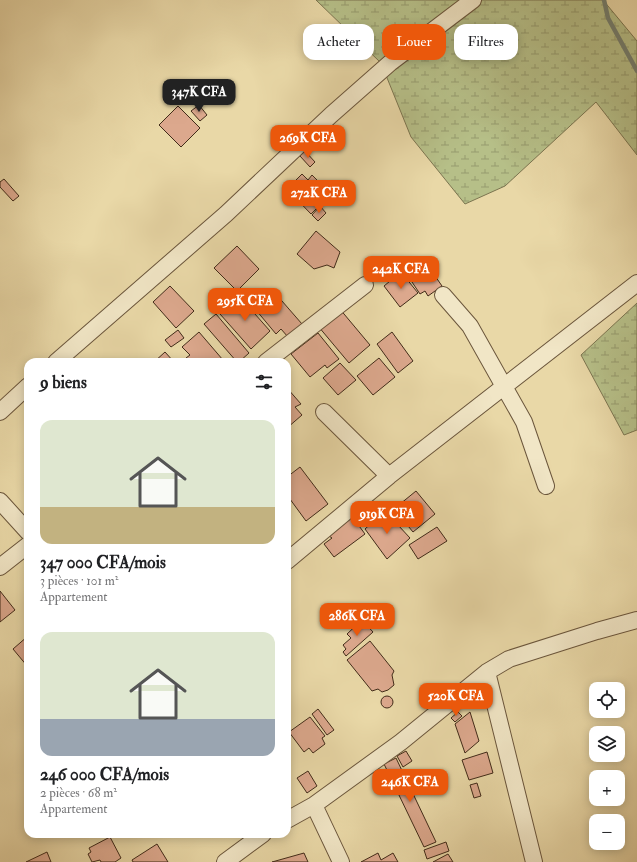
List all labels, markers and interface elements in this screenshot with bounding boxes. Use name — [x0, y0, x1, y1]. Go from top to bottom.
chip: Acheter — [303, 24, 374, 60]
chip: Louer — [382, 24, 446, 60]
chip: Filtres — [454, 24, 518, 60]
pin: 347K CFA — [158, 79, 240, 113]
text: 347K CFA — [172, 84, 226, 100]
pin: 269K CFA — [267, 125, 349, 159]
text: 269K CFA — [279, 130, 337, 146]
pin: 272K CFA — [278, 180, 360, 214]
text: 272K CFA — [291, 185, 347, 201]
pin: 242K CFA — [360, 256, 442, 290]
text: 242K CFA — [372, 261, 430, 277]
pin: 295K CFA — [204, 288, 286, 322]
text: 295K CFA — [217, 293, 273, 309]
icon: filters — [253, 371, 275, 393]
text: 9 biens — [40, 372, 87, 393]
icon: home — [122, 446, 194, 518]
pin: 919K CFA — [346, 501, 428, 535]
text: 919K CFA — [359, 506, 415, 522]
text: 347 000 CFA/mois — [40, 552, 166, 573]
text: 3 pièces · 101 m² — [40, 573, 119, 589]
text: Appartement — [40, 589, 108, 605]
pin: 286K CFA — [316, 603, 398, 637]
text: 286K CFA — [329, 608, 385, 624]
icon: home — [122, 658, 194, 730]
map controls — [589, 682, 625, 850]
button: locate — [589, 682, 625, 718]
pin: 520K CFA — [415, 683, 497, 717]
text: 520K CFA — [428, 688, 484, 704]
button: layers — [589, 726, 625, 762]
text: 246 000 CFA/mois — [40, 764, 169, 785]
pin: 246K CFA — [369, 769, 451, 803]
button: + — [589, 770, 625, 806]
text: 246K CFA — [381, 774, 439, 790]
text: 2 pièces · 68 m² — [40, 785, 117, 801]
text: Appartement — [40, 801, 108, 817]
button: − — [589, 814, 625, 850]

